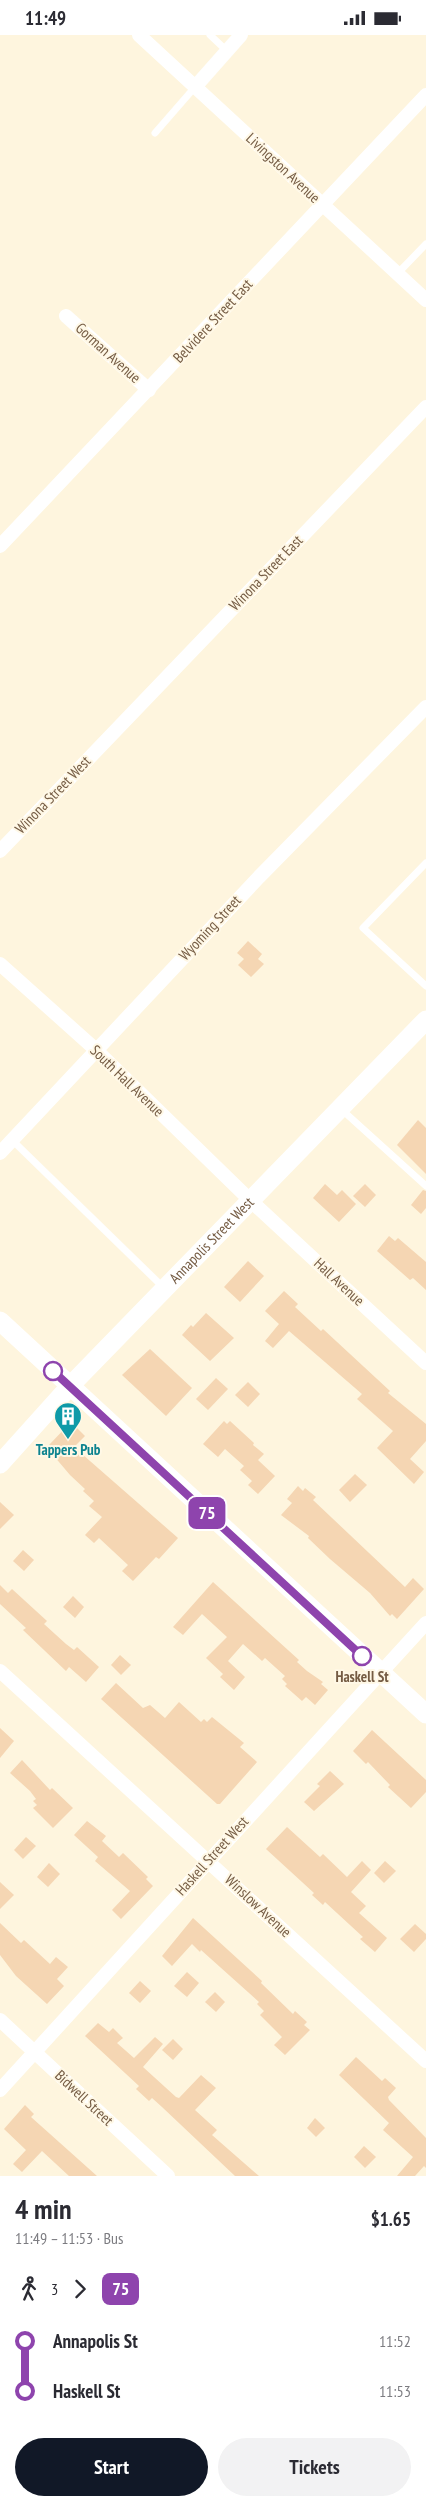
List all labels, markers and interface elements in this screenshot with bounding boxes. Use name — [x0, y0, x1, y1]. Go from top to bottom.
text: 11:49 — [25, 6, 66, 30]
street label: Livingston Avenue — [242, 128, 324, 207]
street label: Belvidere Street East — [169, 275, 256, 367]
street label: Gorman Avenue — [72, 318, 145, 387]
street label: Winona Street East — [225, 531, 307, 615]
street label: Winona Street West — [11, 752, 95, 838]
street label: Wyoming Street — [175, 891, 245, 964]
street label: South Hall Avenue — [87, 1041, 168, 1120]
street label: Annapolis Street West — [165, 1193, 258, 1287]
street label: Hall Avenue — [310, 1254, 368, 1310]
unlabelled marker — [43, 1361, 63, 1381]
building icon: Tappers Pub — [53, 1401, 83, 1440]
place label: Tappers Pub — [36, 1440, 101, 1459]
line badge: 75 — [184, 1497, 230, 1529]
text: 75 — [198, 1501, 216, 1524]
marker: Haskell St — [352, 1646, 372, 1666]
place label: Haskell St — [335, 1667, 389, 1686]
street label: Haskell Street West — [171, 1812, 252, 1899]
street label: Winslow Avenue — [221, 1870, 296, 1941]
street label: Bidwell Street — [51, 2066, 117, 2129]
text: 4 min — [15, 2190, 72, 2227]
text: $1.65 — [371, 2207, 411, 2231]
text: 11:49 – 11:53 · Bus — [15, 2228, 123, 2248]
icon: walk — [15, 2275, 43, 2303]
icon: forward — [66, 2275, 94, 2303]
text: 75 — [112, 2277, 129, 2300]
text: 3 — [51, 2279, 58, 2299]
text: Annapolis St — [53, 2329, 138, 2353]
text: 11:52 — [379, 2331, 411, 2351]
text: Haskell St — [53, 2379, 120, 2403]
text: 11:53 — [379, 2381, 411, 2401]
button: Start — [15, 2438, 208, 2496]
button: Tickets — [218, 2438, 411, 2496]

